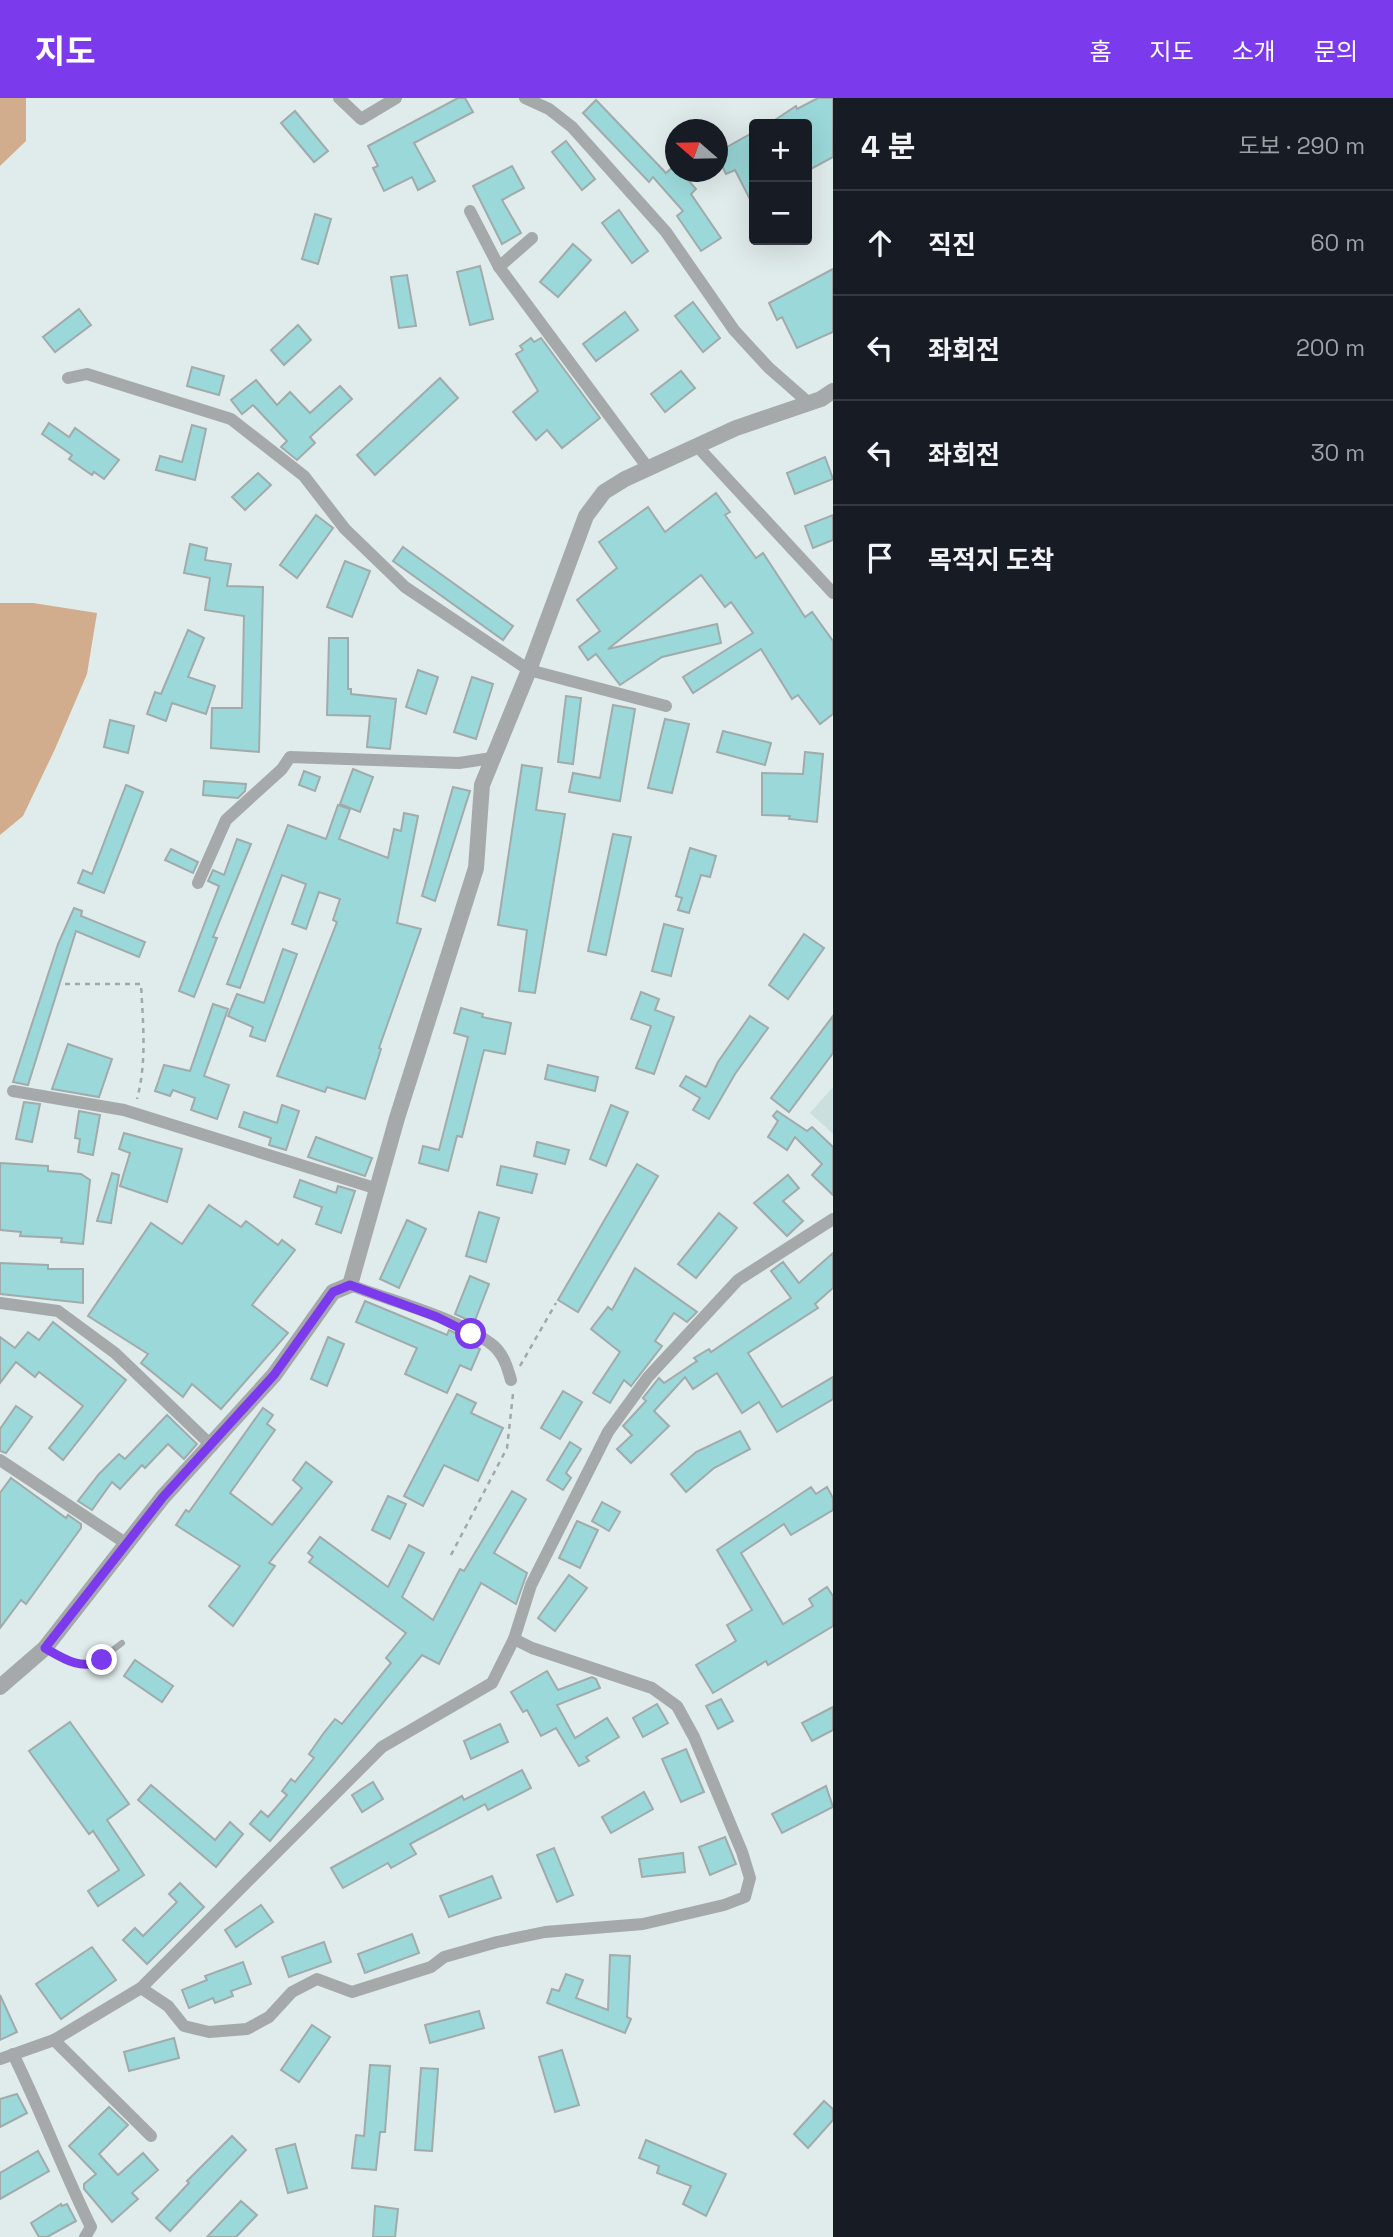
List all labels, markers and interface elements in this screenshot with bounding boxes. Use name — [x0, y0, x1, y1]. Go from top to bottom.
text: 지도 — [35, 31, 96, 73]
text: 홈 — [1089, 36, 1111, 67]
text: 지도 — [1149, 36, 1194, 67]
text: 소개 — [1232, 36, 1276, 67]
text: 문의 — [1314, 36, 1358, 67]
north arrow — [665, 119, 728, 182]
map controls — [749, 119, 812, 245]
button: + — [749, 119, 812, 182]
text: 4 분 — [861, 127, 915, 166]
text: 도보 · 290 m — [1238, 131, 1365, 161]
button: − — [749, 182, 812, 245]
icon: ahead — [861, 224, 899, 262]
text: 직진 — [928, 228, 976, 262]
text: 60 m — [1310, 228, 1365, 258]
icon: left — [861, 329, 899, 367]
text: 좌회전 — [928, 333, 1000, 367]
text: 200 m — [1296, 333, 1365, 363]
icon: left — [861, 434, 899, 472]
text: 좌회전 — [928, 438, 1000, 472]
text: 30 m — [1311, 438, 1365, 468]
icon: arrive — [861, 539, 899, 577]
text: 목적지 도착 — [928, 543, 1054, 577]
route start — [455, 1318, 486, 1349]
route end — [86, 1644, 117, 1675]

